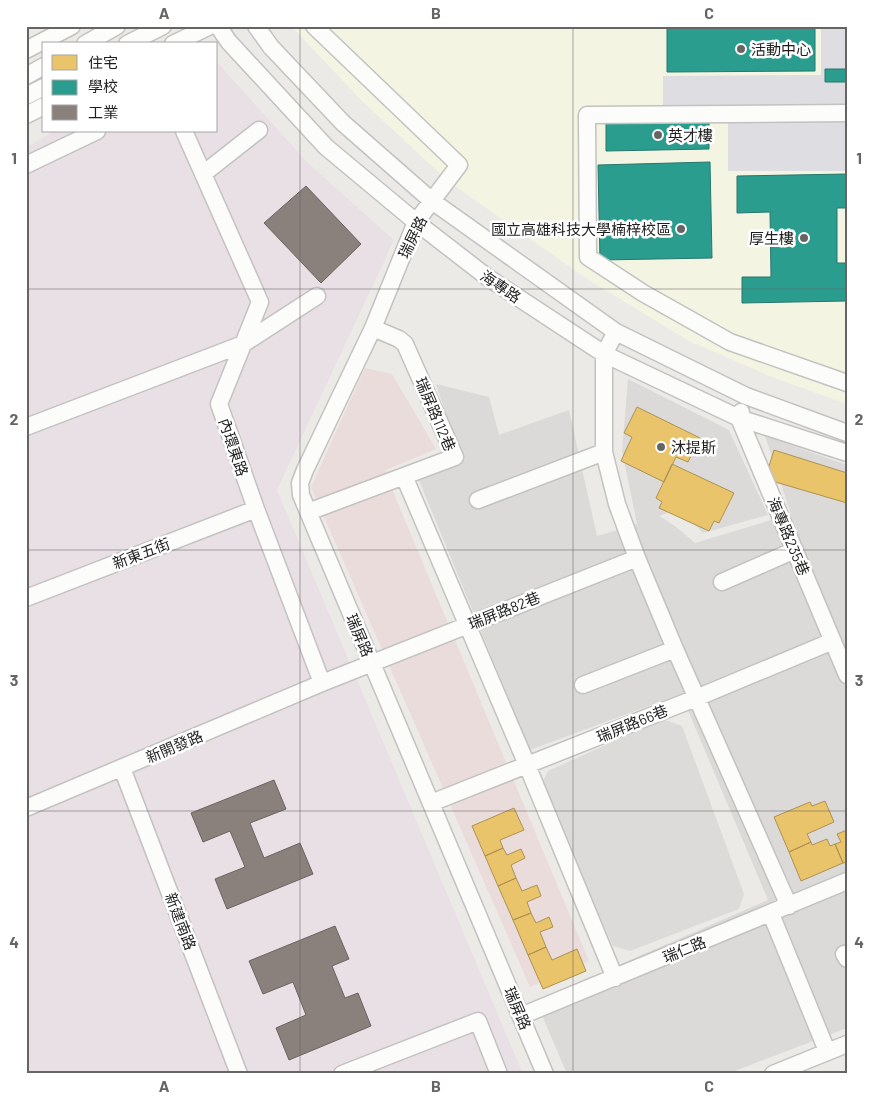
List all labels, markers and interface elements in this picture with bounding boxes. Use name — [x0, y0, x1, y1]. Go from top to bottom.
text: A — [159, 3, 170, 22]
text: B — [431, 3, 441, 22]
text: C — [704, 3, 714, 22]
place label: 活動中心 — [751, 40, 811, 58]
legend — [42, 42, 218, 132]
marker: 活動中心 — [735, 43, 747, 55]
text: 住宅 — [88, 53, 118, 71]
text: 學校 — [88, 77, 118, 95]
text: 工業 — [88, 103, 118, 121]
place label: 英才樓 — [668, 126, 713, 144]
marker: 英才樓 — [652, 129, 664, 141]
text: 1 — [11, 148, 17, 167]
text: 1 — [856, 148, 862, 167]
street label: 瑞屏路 — [394, 213, 430, 261]
place label: 國立高雄科技大學楠梓校區 — [491, 220, 671, 238]
marker: 國立高雄科技大學楠梓校區 — [675, 223, 687, 235]
place label: 厚生樓 — [749, 229, 794, 247]
marker: 厚生樓 — [798, 232, 810, 244]
street label: 海專路 — [477, 266, 525, 306]
street label: 瑞屏路112巷 — [412, 374, 460, 454]
text: 2 — [10, 409, 19, 428]
text: 2 — [855, 409, 864, 428]
street label: 內環東路 — [216, 416, 252, 478]
place label: 沐提斯 — [671, 438, 716, 456]
marker: 沐提斯 — [655, 441, 667, 453]
street label: 海專路235巷 — [764, 494, 814, 578]
street label: 新東五街 — [110, 534, 172, 572]
street label: 瑞屏路82巷 — [465, 587, 543, 633]
street label: 瑞屏路 — [343, 611, 377, 659]
text: 3 — [10, 670, 18, 689]
text: 3 — [855, 670, 863, 689]
street label: 瑞屏路66巷 — [594, 701, 670, 745]
street label: 新開發路 — [143, 726, 205, 766]
street label: 新建南路 — [162, 890, 200, 952]
text: 4 — [9, 932, 19, 951]
street label: 瑞仁路 — [660, 932, 708, 966]
text: 4 — [854, 932, 864, 951]
street label: 瑞屏路 — [501, 984, 535, 1032]
text: A — [159, 1076, 170, 1095]
text: B — [431, 1076, 441, 1095]
text: C — [704, 1076, 714, 1095]

